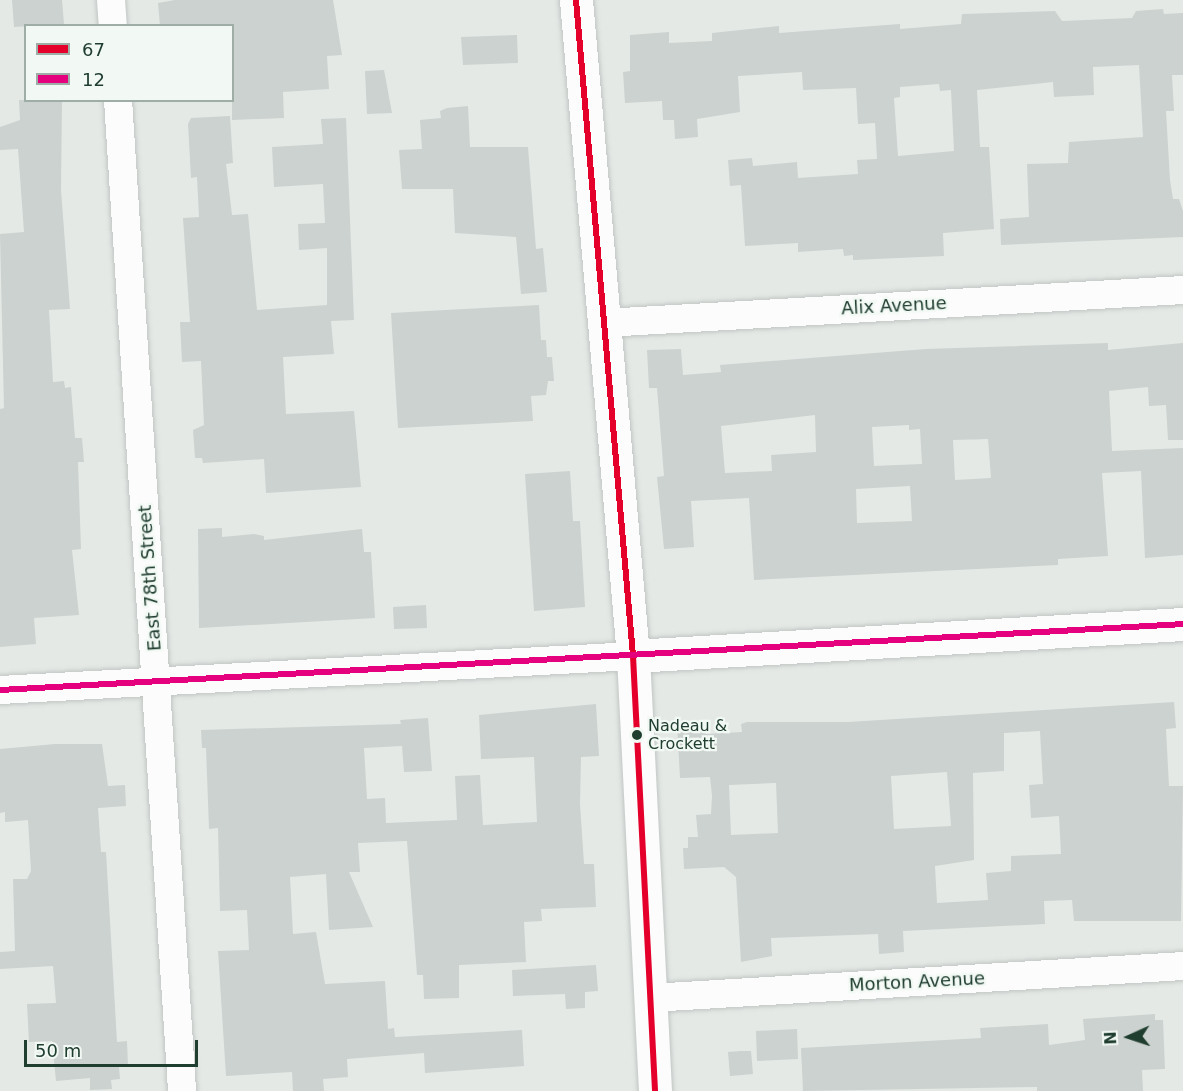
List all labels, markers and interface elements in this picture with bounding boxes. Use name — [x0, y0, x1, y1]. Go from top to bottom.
legend — [24, 24, 234, 102]
text: 67 — [82, 39, 105, 60]
text: 12 — [82, 69, 105, 90]
street label: Alix Avenue — [841, 292, 947, 320]
street label: East 78th Street — [134, 504, 166, 652]
place label: Nadeau & Crockett — [648, 716, 727, 754]
marker: Nadeau & Crockett — [631, 729, 643, 741]
street label: Morton Avenue — [849, 968, 985, 996]
north arrow — [1099, 1007, 1159, 1067]
scale bar — [27, 1028, 201, 1066]
text: N — [1101, 1031, 1120, 1045]
text: 50 m — [35, 1040, 81, 1061]

